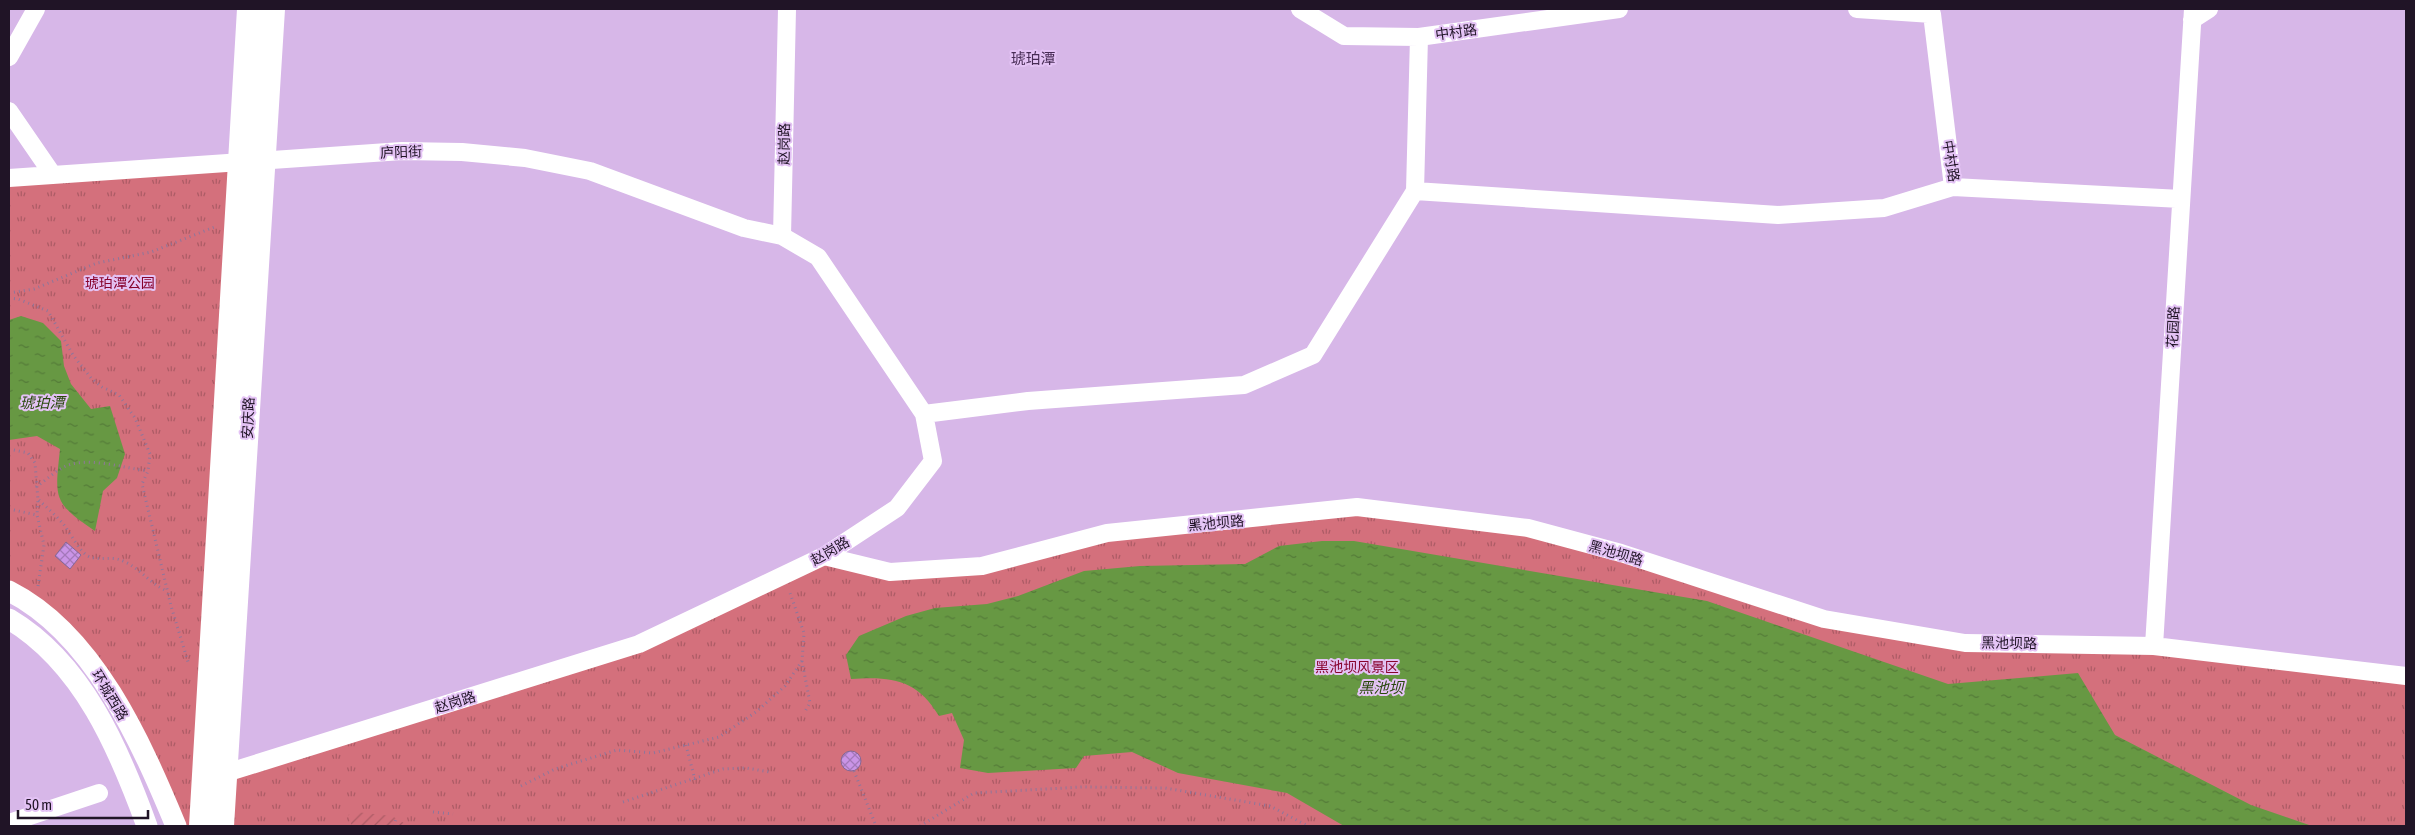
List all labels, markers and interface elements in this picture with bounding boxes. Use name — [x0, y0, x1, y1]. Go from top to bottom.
street label: 中村路 — [1434, 21, 1478, 43]
district label: 琥珀潭 — [1010, 50, 1056, 67]
street label: 赵岗路 — [776, 123, 792, 166]
street label: 中村路 — [1940, 139, 1962, 183]
street label: 庐阳街 — [380, 143, 422, 161]
park label: 琥珀潭公园 — [85, 275, 155, 291]
street label: 花园路 — [2164, 306, 2182, 348]
water label: 琥珀潭 — [19, 394, 67, 411]
street label: 安庆路 — [239, 397, 257, 439]
street label: 黑池坝路 — [1187, 513, 1245, 533]
street label: 赵岗路 — [807, 534, 852, 569]
street label: 黑池坝路 — [1587, 538, 1645, 568]
street label: 黑池坝路 — [1981, 635, 2037, 651]
park label: 黑池坝风景区 — [1315, 659, 1399, 675]
street label: 环城西路 — [89, 667, 131, 723]
water label: 黑池坝 — [1358, 679, 1405, 696]
street label: 赵岗路 — [432, 688, 477, 716]
scale bar — [18, 788, 148, 820]
text: 50 m — [25, 796, 52, 813]

